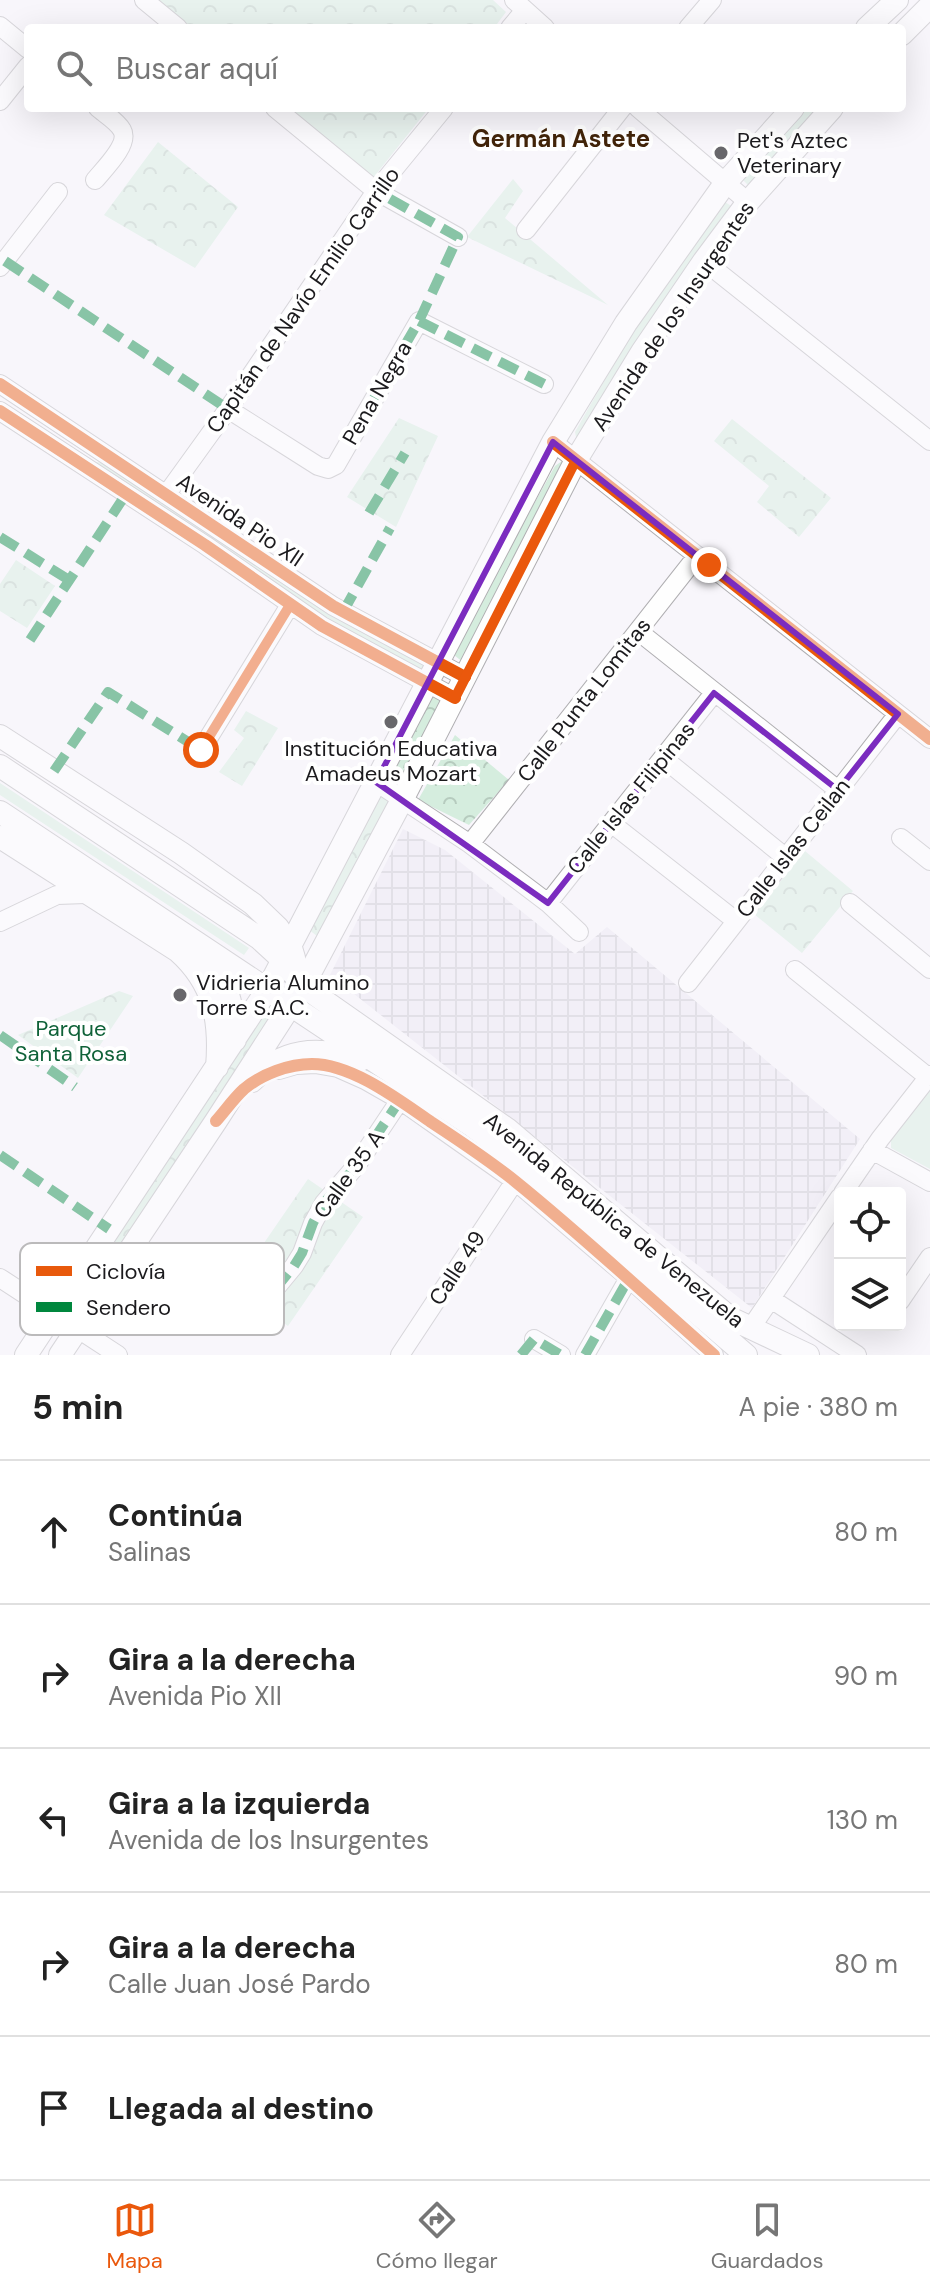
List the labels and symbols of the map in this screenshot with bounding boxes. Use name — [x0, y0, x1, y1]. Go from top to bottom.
district label: Germán Astete — [472, 123, 650, 154]
place label: Pet's Aztec Veterinary — [737, 126, 848, 180]
marker: Pet's Aztec Veterinary — [712, 144, 730, 162]
street label: Capitán de Navío Emilio Carrillo — [200, 161, 406, 439]
street label: Avenida de los Insurgentes — [585, 195, 761, 437]
street label: Pena Negra — [336, 336, 418, 450]
street label: Avenida Pio XII — [171, 467, 309, 573]
route end — [691, 547, 727, 583]
street label: Calle Punta Lomitas — [511, 612, 657, 788]
marker: Institución Educativa Amadeus Mozart — [382, 713, 400, 731]
street label: Calle Islas Filipinas — [561, 716, 701, 880]
route start — [183, 732, 219, 768]
place label: Institución Educativa Amadeus Mozart — [285, 734, 497, 788]
street label: Calle Islas Ceilan — [730, 773, 856, 923]
place label: Vidrieria Alumino Torre S.A.C. — [196, 968, 370, 1022]
marker: Vidrieria Alumino Torre S.A.C. — [171, 986, 189, 1004]
park label: Parque Santa Rosa — [15, 1014, 127, 1068]
street label: Avenida República de Venezuela — [478, 1106, 750, 1334]
street label: Calle 35 A — [307, 1124, 391, 1224]
street label: Calle 49 — [422, 1225, 492, 1311]
legend — [20, 1243, 284, 1335]
text: Ciclovía — [86, 1257, 166, 1286]
text: Sendero — [86, 1293, 171, 1322]

